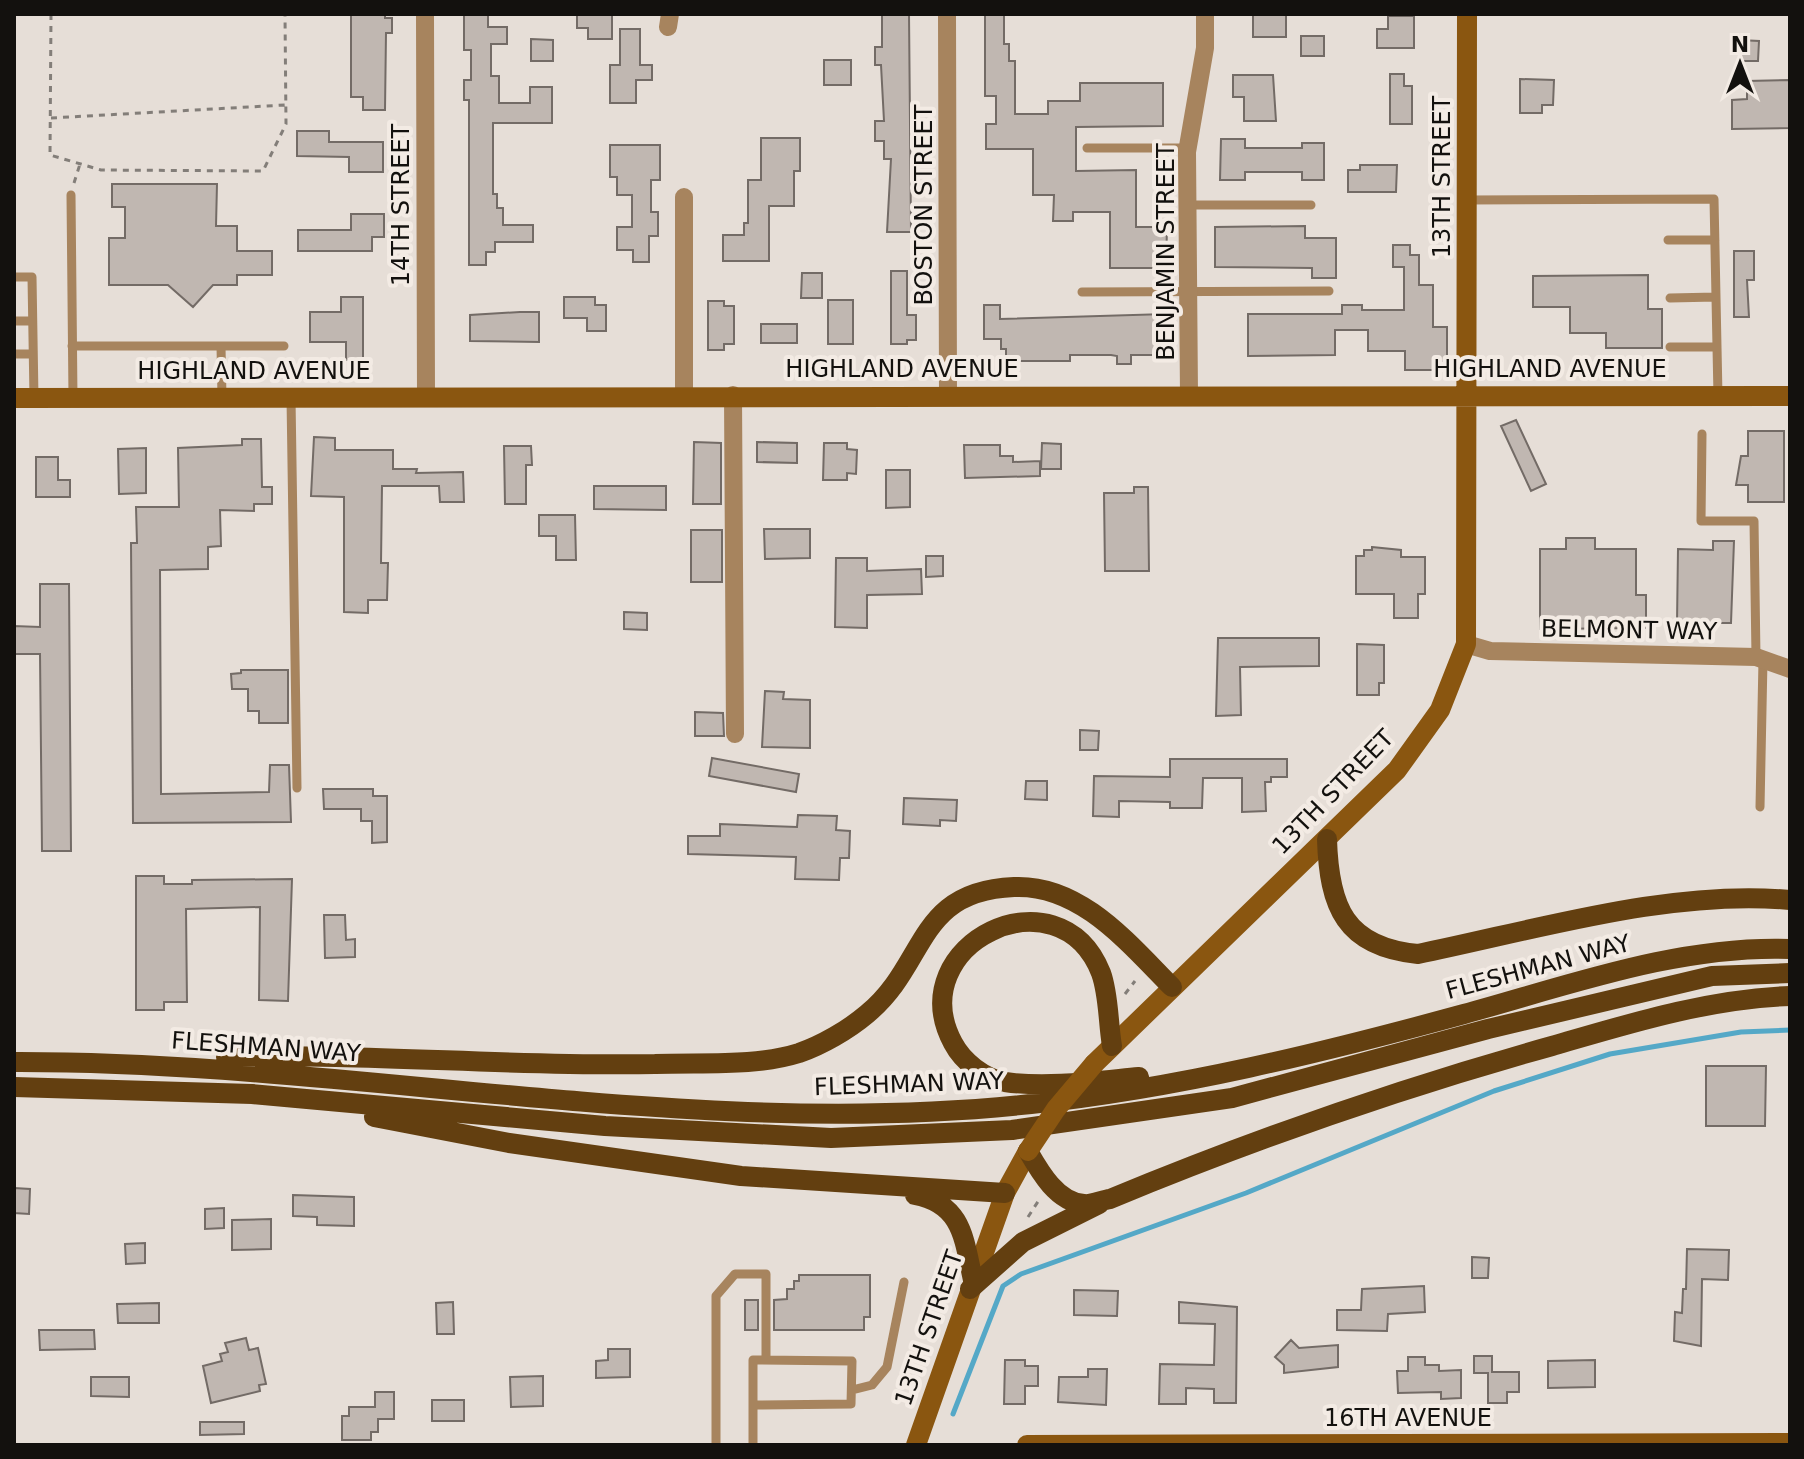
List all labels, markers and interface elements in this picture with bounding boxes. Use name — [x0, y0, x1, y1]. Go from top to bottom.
north arrow — [1700, 24, 1780, 104]
text: N — [1731, 32, 1749, 57]
street label: 13TH STREET — [1428, 95, 1456, 258]
street label: BOSTON STREET — [910, 104, 938, 305]
street label: 14TH STREET — [387, 123, 415, 286]
street label: BENJAMIN STREET — [1152, 143, 1180, 361]
street label: HIGHLAND AVENUE — [785, 355, 1019, 383]
street label: HIGHLAND AVENUE — [1433, 355, 1667, 383]
street label: HIGHLAND AVENUE — [137, 357, 371, 385]
street label: BELMONT WAY — [1541, 614, 1718, 646]
street label: 13TH STREET — [1267, 724, 1400, 860]
street label: FLESHMAN WAY — [1443, 929, 1634, 1005]
street label: FLESHMAN WAY — [170, 1026, 362, 1068]
street label: FLESHMAN WAY — [814, 1067, 1005, 1101]
street label: 13TH STREET — [889, 1246, 969, 1409]
street label: 16TH AVENUE — [1324, 1404, 1492, 1432]

